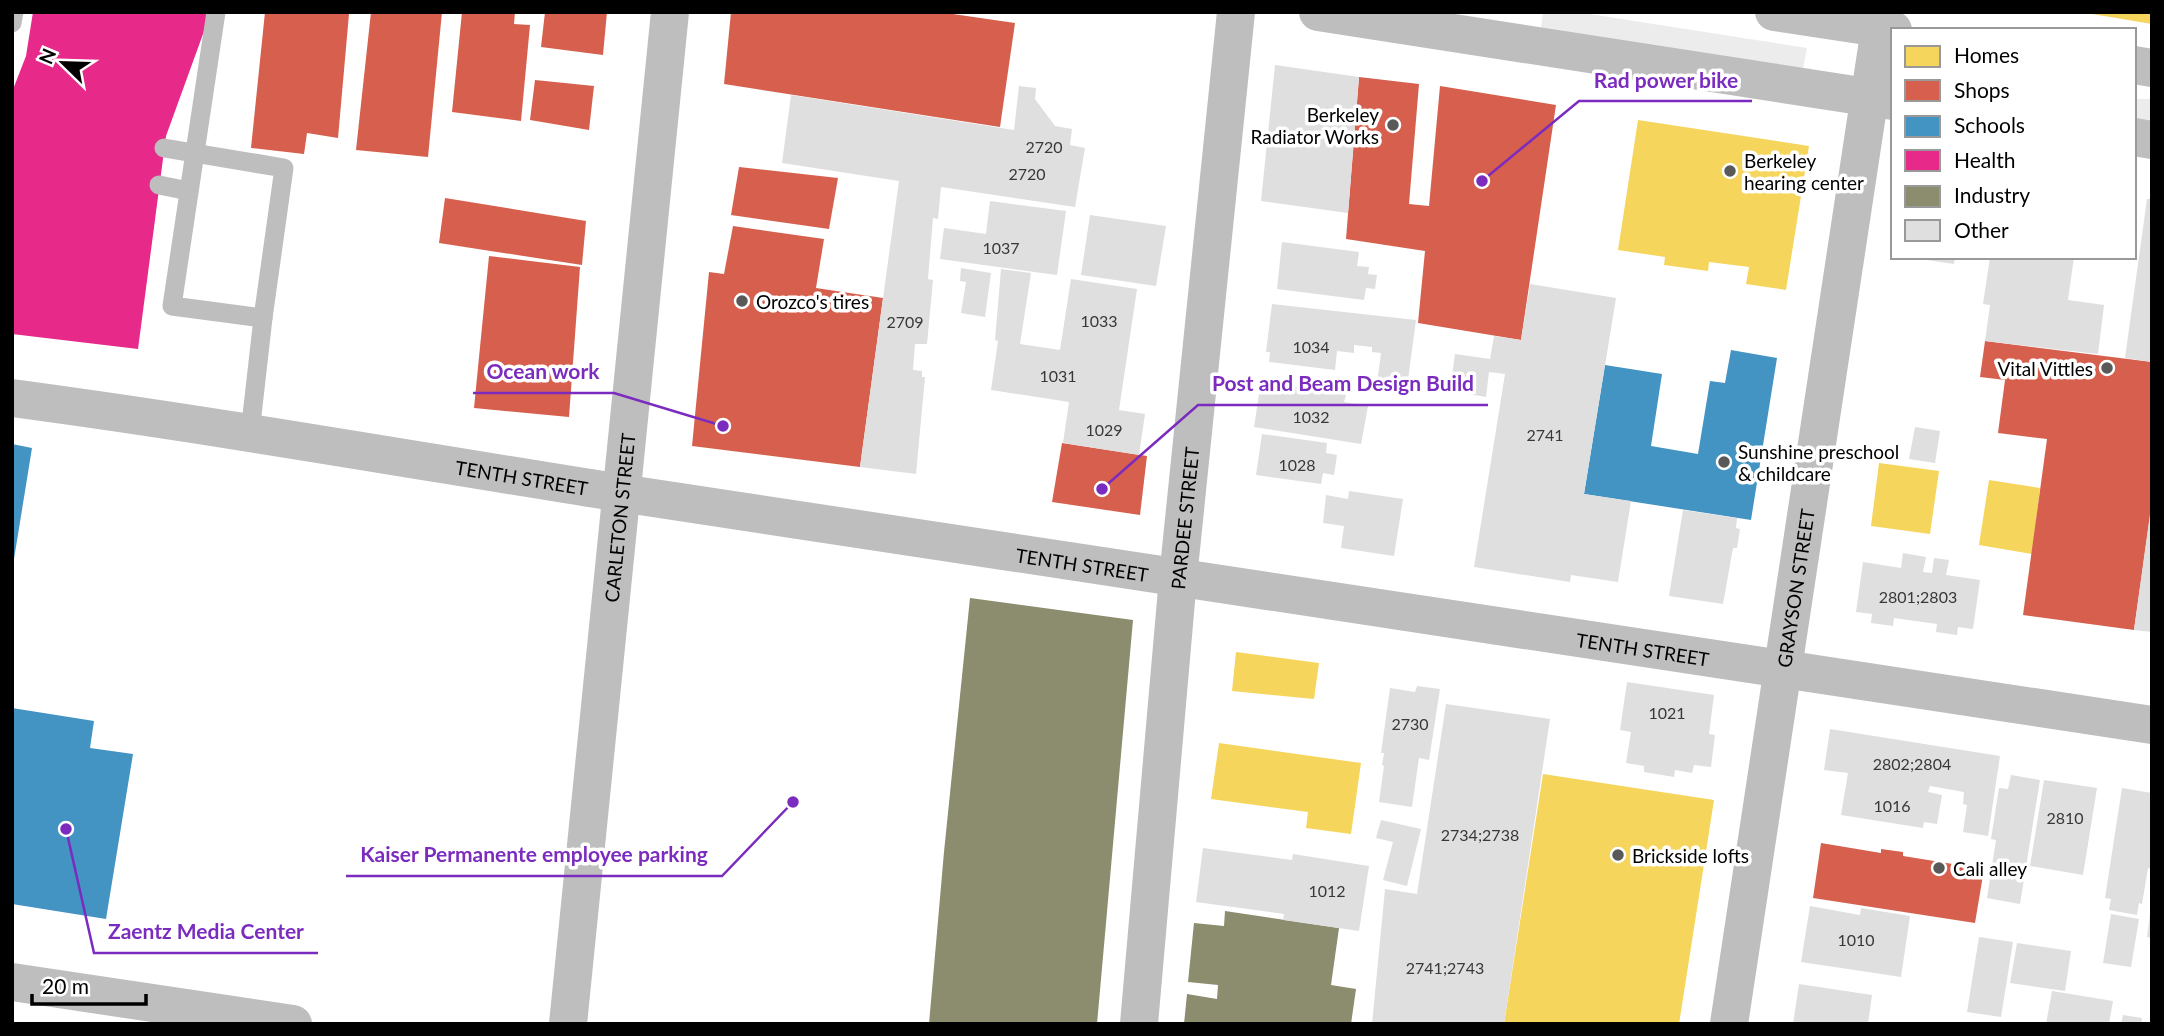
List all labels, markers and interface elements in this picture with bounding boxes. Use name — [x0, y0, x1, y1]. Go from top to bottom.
north arrow — [28, 28, 98, 98]
legend — [1891, 28, 2136, 259]
text: Homes — [1954, 42, 2019, 67]
text: N — [33, 45, 60, 67]
callout: Rad power bike — [1579, 59, 1752, 101]
text: Rad power bike — [1594, 67, 1738, 92]
text: Shops — [1954, 77, 2010, 102]
place label: Berkeley Radiator Works — [1250, 103, 1379, 148]
text: Schools — [1954, 112, 2025, 137]
marker: Berkeley Radiator Works — [1385, 117, 1401, 133]
house number: 2720 — [1025, 137, 1063, 156]
text: Health — [1954, 147, 2015, 172]
place label: Berkeley hearing center — [1744, 149, 1864, 194]
marker: Berkeley hearing center — [1722, 163, 1738, 179]
house number: 2720 — [1008, 164, 1046, 183]
text: Industry — [1954, 182, 2030, 207]
text: Other — [1954, 217, 2009, 242]
house number: 1037 — [982, 238, 1020, 257]
place label: Orozco's tires — [756, 290, 869, 313]
marker: Orozco's tires — [734, 293, 750, 309]
house number: 1033 — [1080, 311, 1118, 330]
house number: 2709 — [886, 312, 924, 331]
house number: 1034 — [1292, 337, 1330, 356]
callout: Ocean work — [473, 351, 614, 393]
place label: Vital Vittles — [1998, 357, 2093, 380]
text: Ocean work — [487, 358, 600, 383]
marker: Vital Vittles — [2099, 360, 2115, 376]
callout: Post and Beam Design Build — [1198, 363, 1488, 405]
house number: 1031 — [1039, 366, 1077, 385]
text: Post and Beam Design Build — [1212, 370, 1474, 395]
house number: 1032 — [1292, 407, 1330, 426]
house number: 1029 — [1085, 420, 1123, 439]
house number: 2741 — [1526, 425, 1564, 444]
street label: CARLETON STREET — [599, 432, 639, 603]
place label: Sunshine preschool & childcare — [1738, 440, 1899, 485]
street label: PARDEE STREET — [1166, 446, 1203, 590]
marker: Sunshine preschool & childcare — [1716, 454, 1732, 470]
street label: TENTH STREET — [454, 455, 590, 499]
house number: 1028 — [1278, 455, 1316, 474]
street label: GRAYSON STREET — [1772, 507, 1818, 669]
street label: TENTH STREET — [1014, 543, 1150, 586]
house number: 2801;2803 — [1879, 587, 1957, 606]
street label: TENTH STREET — [1575, 627, 1711, 670]
house number: 1021 — [1648, 703, 1686, 722]
house number: 2730 — [1391, 714, 1429, 733]
house number: 2802;2804 — [1873, 754, 1951, 773]
house number: 1016 — [1873, 796, 1911, 815]
house number: 2810 — [2046, 808, 2084, 827]
house number: 2734;2738 — [1441, 825, 1519, 844]
callout: Kaiser Permanente employee parking — [346, 834, 722, 876]
text: Kaiser Permanente employee parking — [360, 841, 708, 866]
place label: Brickside lofts — [1632, 844, 1749, 867]
marker: Brickside lofts — [1610, 847, 1626, 863]
place label: Cali alley — [1953, 857, 2027, 880]
marker: Cali alley — [1931, 860, 1947, 876]
house number: 1012 — [1308, 881, 1346, 900]
callout: Zaentz Media Center — [94, 911, 318, 953]
text: Zaentz Media Center — [108, 918, 304, 943]
house number: 1010 — [1837, 930, 1875, 949]
house number: 2741;2743 — [1406, 958, 1484, 977]
scale bar — [32, 962, 145, 1006]
text: 20 m — [42, 973, 89, 998]

